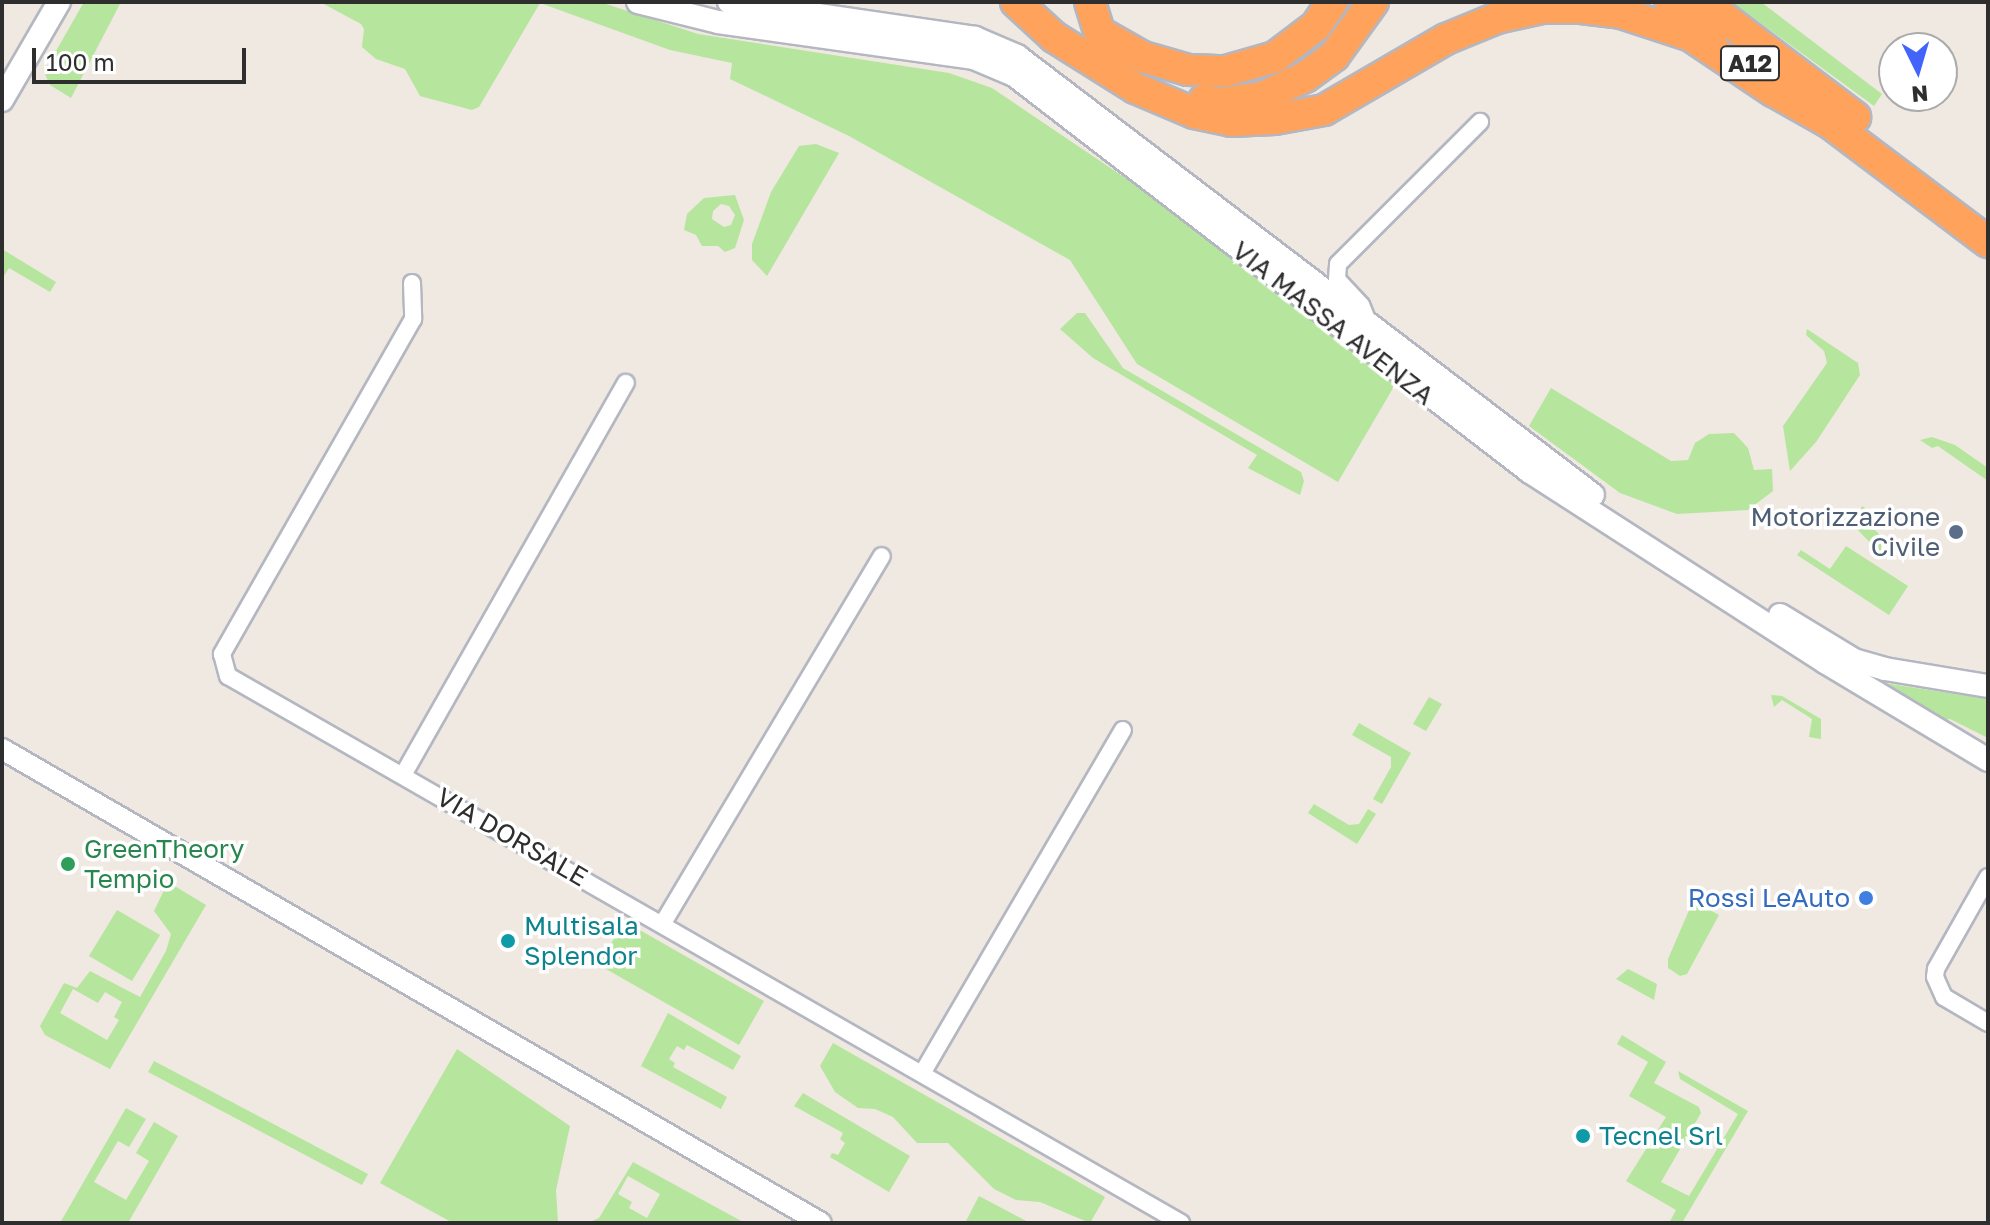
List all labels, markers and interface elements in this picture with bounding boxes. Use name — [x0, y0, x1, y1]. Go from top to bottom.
scale bar — [36, 32, 250, 82]
north arrow — [1878, 32, 1958, 112]
road number: A12 — [1718, 43, 1782, 83]
text: 100 m — [46, 47, 115, 76]
text: N — [1910, 80, 1929, 109]
street label: VIA MASSA AVENZA — [1226, 235, 1440, 411]
place label: Motorizzazione Civile — [1751, 501, 1940, 562]
marker: Motorizzazione Civile — [1947, 523, 1965, 541]
street label: VIA DORSALE — [431, 781, 593, 893]
place label: GreenTheory Tempio — [84, 833, 244, 894]
marker: GreenTheory Tempio — [59, 855, 77, 873]
place label: Rossi LeAuto — [1688, 882, 1850, 914]
marker: Rossi LeAuto — [1857, 889, 1875, 907]
place label: Multisala Splendor — [524, 910, 639, 972]
marker: Multisala Splendor — [499, 932, 517, 950]
place label: Tecnel Srl — [1599, 1120, 1723, 1152]
marker: Tecnel Srl — [1574, 1127, 1592, 1145]

